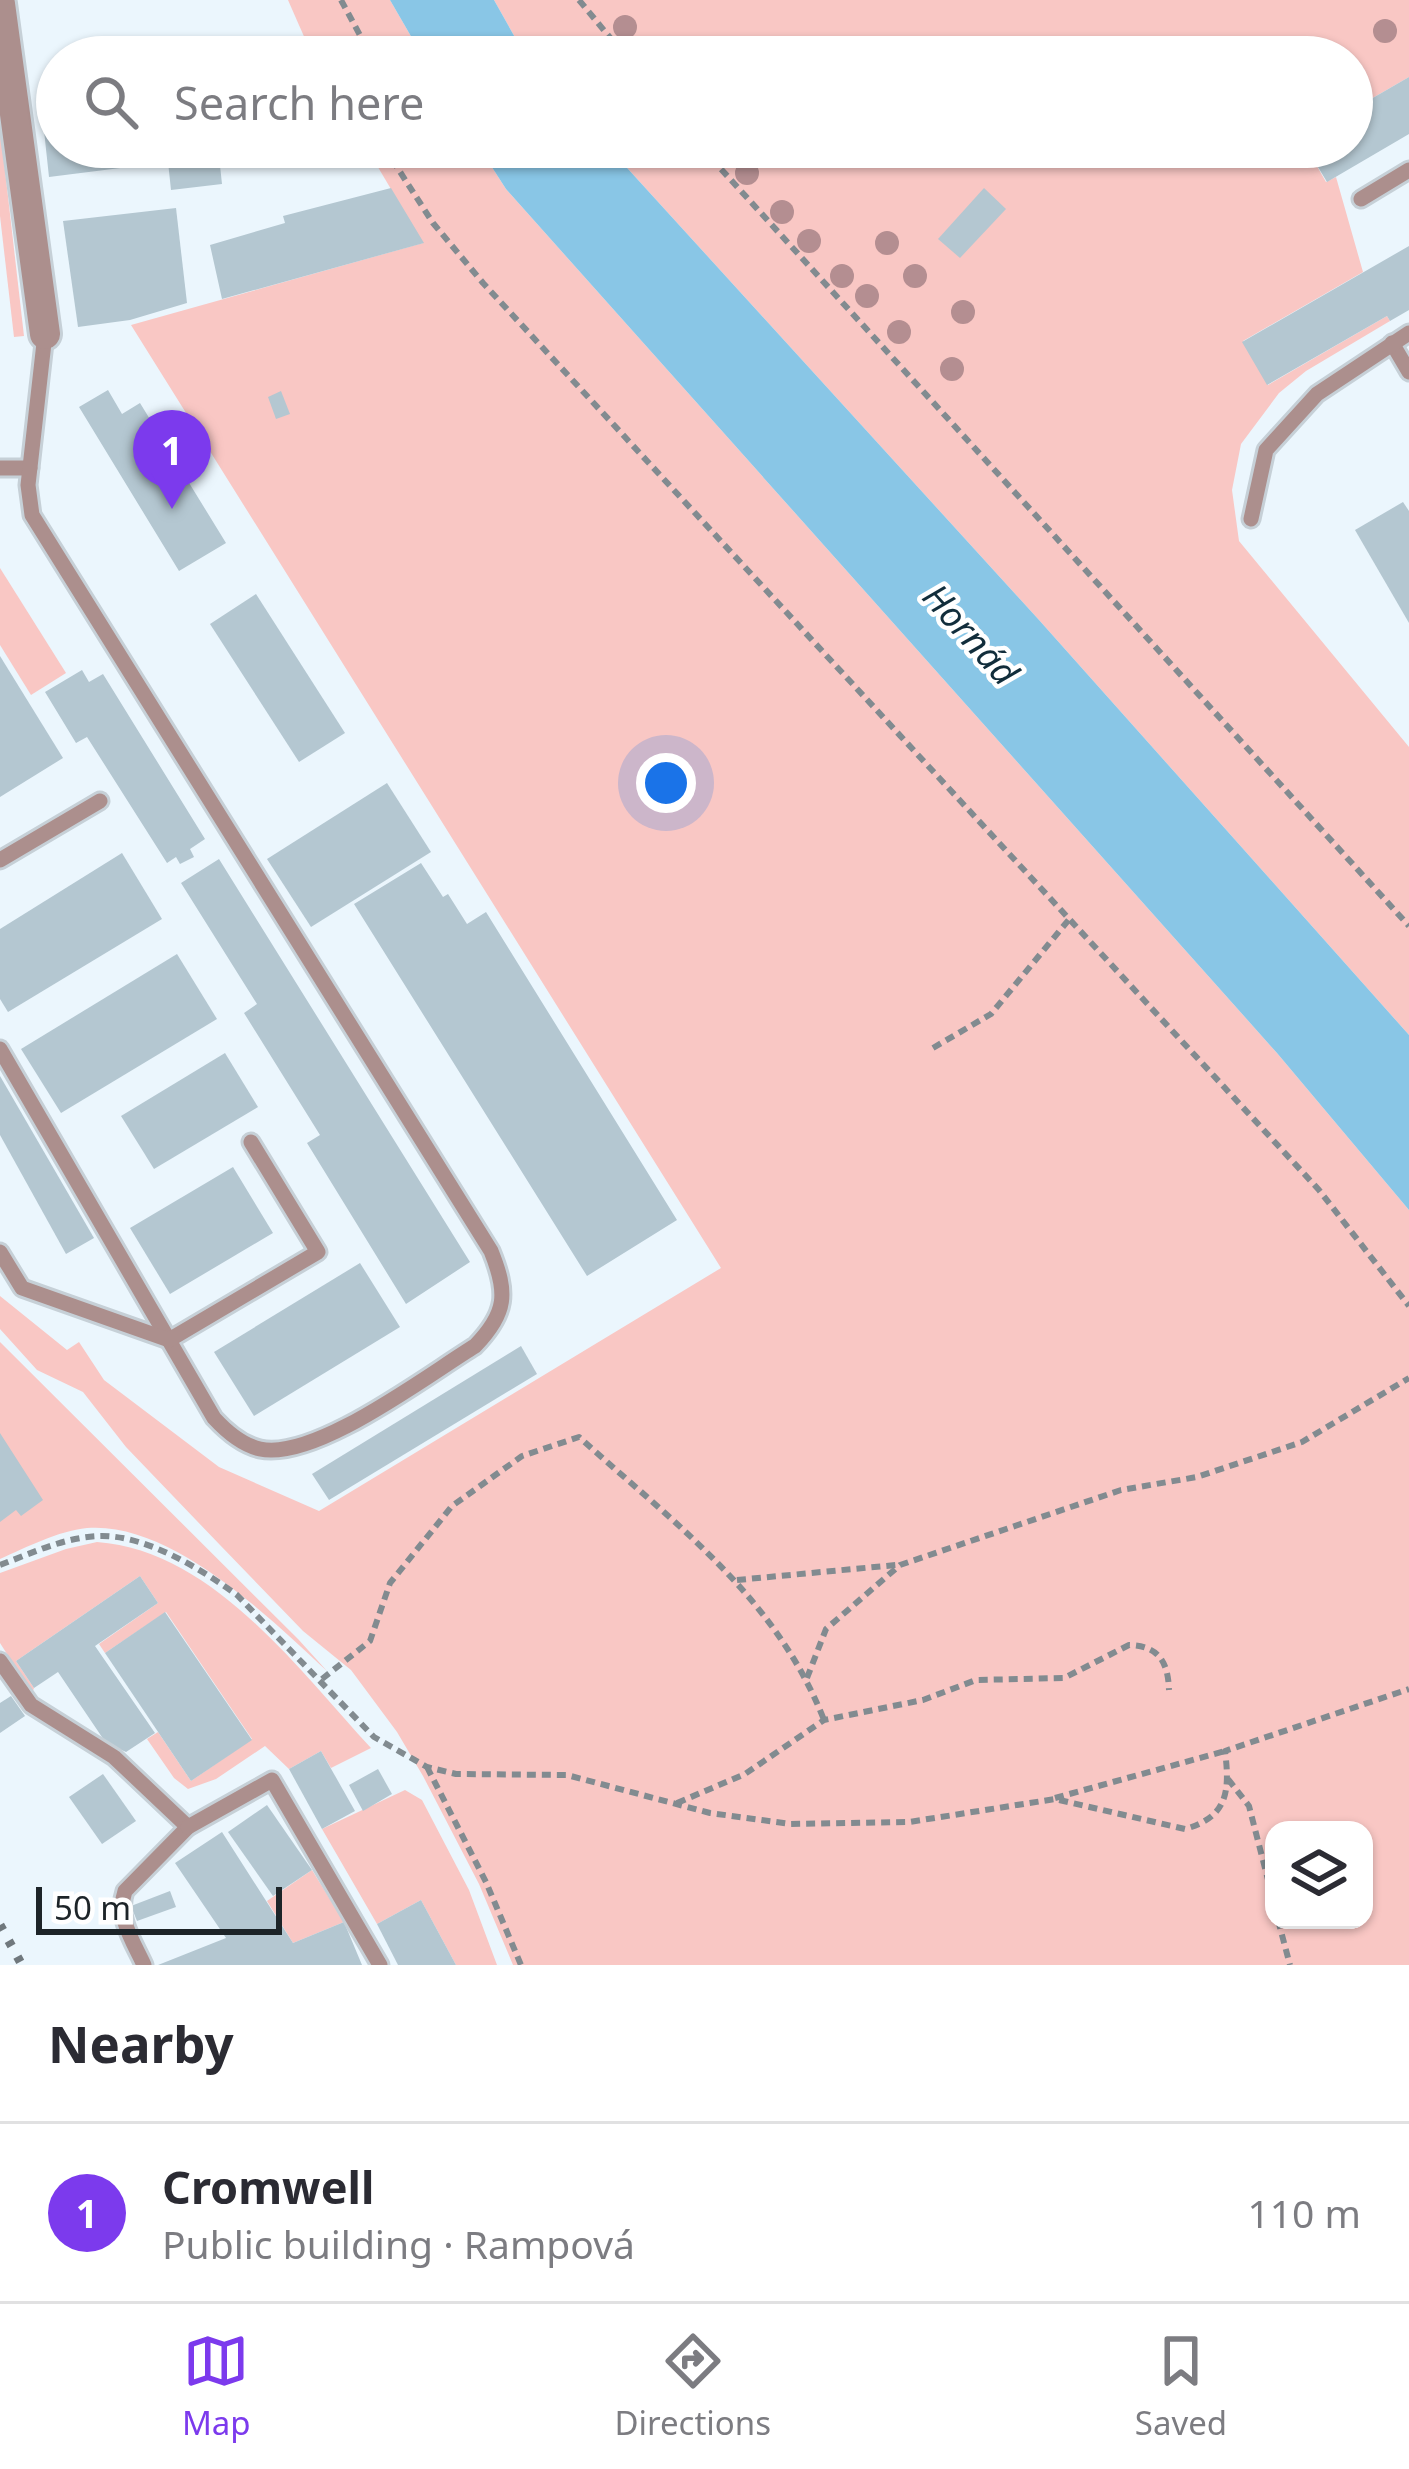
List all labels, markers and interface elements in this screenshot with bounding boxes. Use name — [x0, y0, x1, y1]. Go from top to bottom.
search box — [36, 36, 1373, 168]
icon: search — [78, 69, 144, 135]
text: Search here — [174, 72, 424, 133]
pin: 1 — [133, 410, 211, 509]
water label: Hornád — [912, 573, 1031, 696]
your location — [636, 753, 696, 813]
map controls — [1265, 1821, 1373, 1929]
button: layers — [1265, 1821, 1373, 1929]
scale bar — [36, 1881, 282, 1934]
text: 50 m — [54, 1885, 131, 1930]
text: Nearby — [48, 2008, 234, 2078]
text: Cromwell — [162, 2156, 374, 2217]
text: 1 — [76, 2186, 98, 2239]
text: 110 m — [1247, 2186, 1361, 2239]
text: Public building · Rampová — [162, 2217, 635, 2270]
tab: Map — [182, 2328, 251, 2445]
tab: Directions — [614, 2328, 771, 2445]
tab: Saved — [1135, 2328, 1227, 2445]

